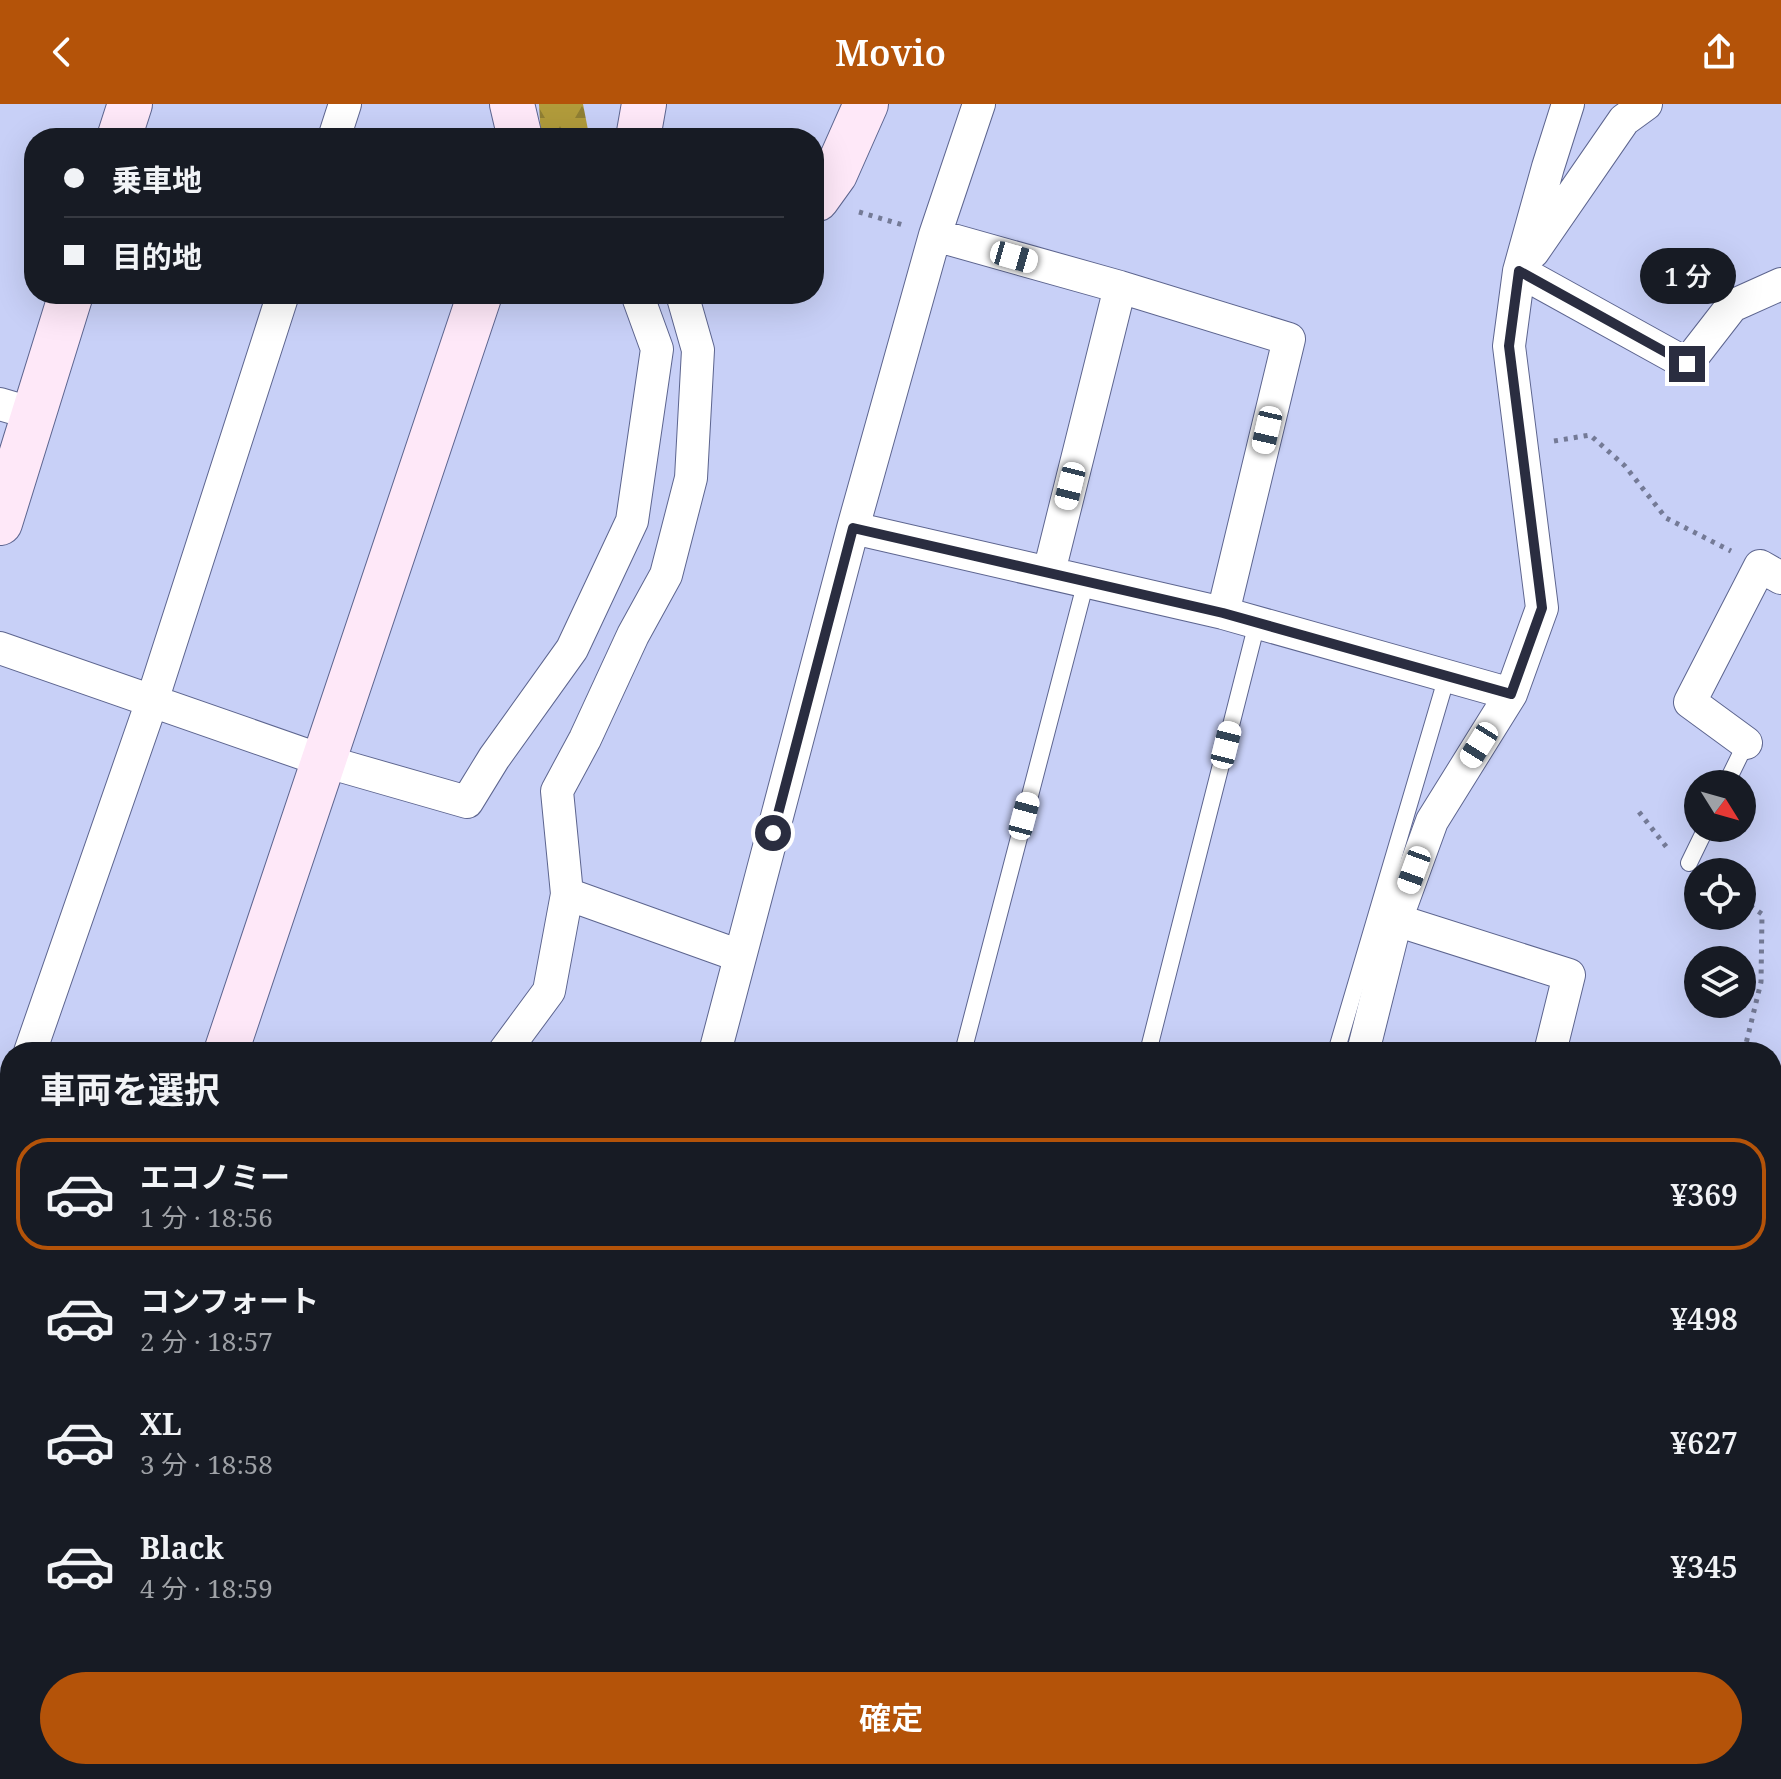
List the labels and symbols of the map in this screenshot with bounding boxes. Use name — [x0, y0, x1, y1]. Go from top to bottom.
car — [988, 239, 1040, 275]
callout: 1 分 — [1639, 248, 1735, 304]
route end — [1669, 346, 1705, 382]
car — [1250, 404, 1284, 456]
car — [1053, 460, 1087, 512]
car — [1456, 718, 1502, 772]
car — [1209, 719, 1243, 771]
north arrow — [1684, 770, 1756, 842]
car — [1006, 790, 1042, 842]
route start — [755, 815, 791, 851]
car — [1395, 843, 1433, 897]

